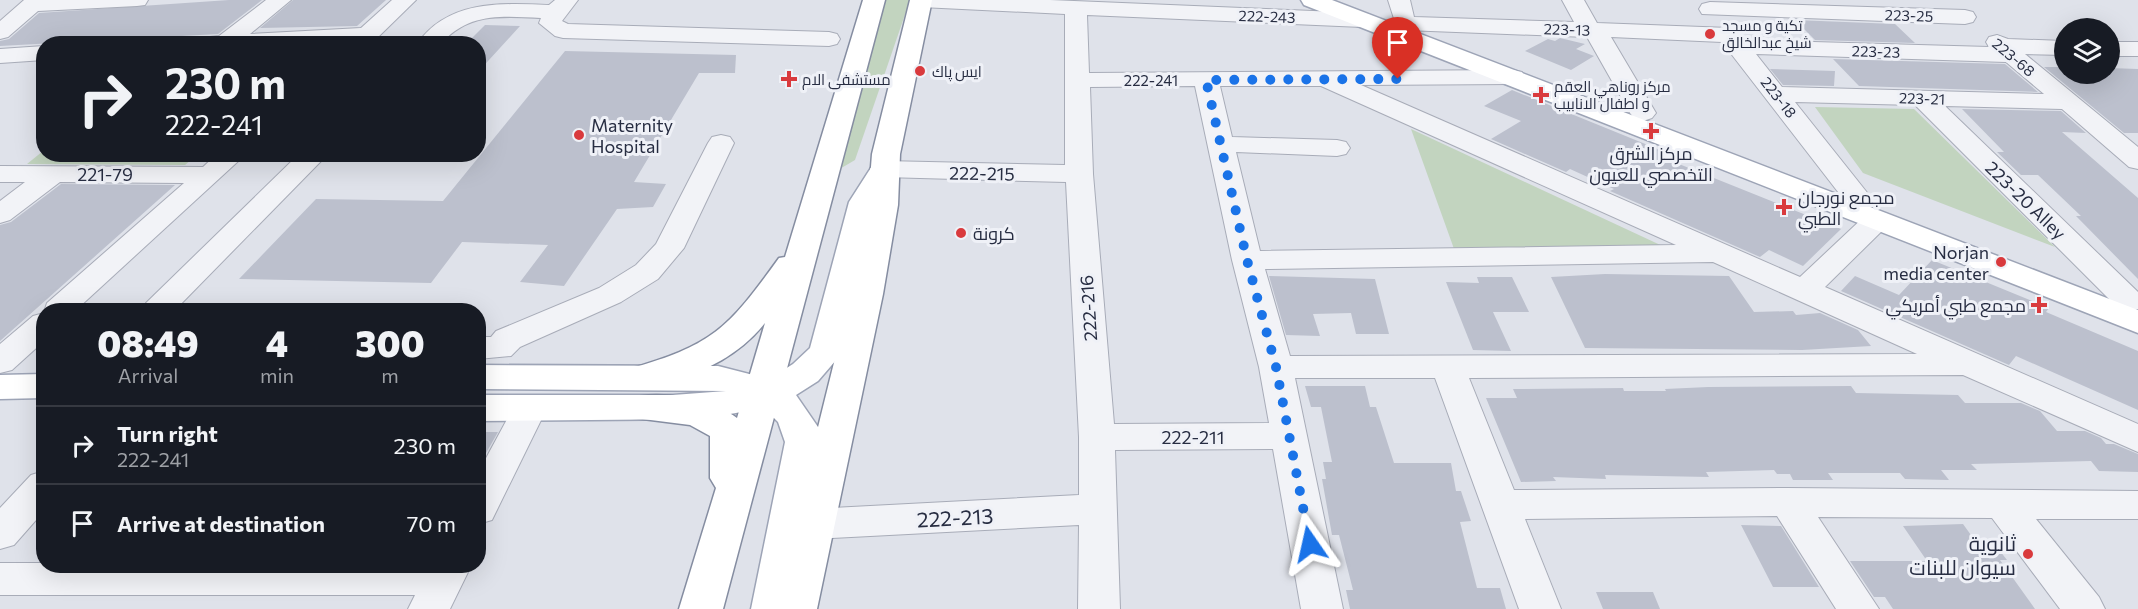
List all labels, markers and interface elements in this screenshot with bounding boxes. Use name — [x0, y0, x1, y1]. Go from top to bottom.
street label: 223-25 — [1884, 5, 1934, 25]
street label: 222-243 — [1238, 6, 1296, 26]
place label: تكية و مسجد شيخ عبدالخالق — [1722, 16, 1812, 54]
pin — [1372, 17, 1423, 79]
map controls — [2054, 18, 2120, 84]
button: layers — [2054, 18, 2120, 84]
street label: 223-13 — [1543, 19, 1591, 39]
icon: arrive — [1381, 26, 1414, 59]
marker: تكية و مسجد شيخ عبدالخالق — [1703, 27, 1717, 41]
street label: 223-68 — [1989, 34, 2039, 80]
street label: 223-23 — [1851, 41, 1901, 61]
text: 230 m — [165, 56, 286, 108]
icon: right — [66, 60, 144, 138]
place label: ايس پاك — [932, 62, 982, 82]
marker: ايس پاك — [913, 64, 927, 78]
marker: مستشفى الام — [780, 70, 798, 88]
place label: مستشفى الام — [802, 70, 891, 90]
street label: 222-241 — [1124, 71, 1178, 89]
street label: 223-18 — [1757, 73, 1801, 121]
place label: مركز روناهي العقم و اطفال الانابيب — [1554, 77, 1671, 113]
marker: مركز روناهي العقم و اطفال الانابيب — [1532, 86, 1550, 104]
street label: 223-21 — [1899, 88, 1945, 108]
text: 222-241 — [165, 108, 263, 141]
place label: Maternity Hospital — [591, 114, 673, 157]
marker: مركز الشرق التخصصي للعيون — [1642, 122, 1660, 140]
marker: Maternity Hospital — [572, 128, 586, 142]
place label: مركز الشرق التخصصي للعيون — [1589, 142, 1713, 188]
street label: 223-20 Alley — [1981, 156, 2071, 244]
street label: 222-215 — [949, 161, 1015, 185]
street label: 221-79 — [77, 163, 133, 185]
place label: مجمع نورجان الطبي — [1798, 186, 1895, 233]
marker: مجمع نورجان الطبي — [1775, 198, 1793, 216]
place label: كرونة — [973, 222, 1015, 245]
marker: كرونة — [954, 226, 968, 240]
place label: Norjan media center — [1883, 241, 1989, 284]
marker: Norjan media center — [1994, 255, 2008, 269]
street label: 222-216 — [1075, 274, 1101, 342]
place label: مجمع طبي أمریکي — [1885, 294, 2026, 320]
marker: مجمع طبي أمریکي — [2030, 296, 2048, 314]
text: 08:49 — [97, 320, 199, 364]
text: 4 — [266, 320, 288, 364]
text: 300 — [355, 320, 425, 364]
text: Arrival — [118, 363, 178, 387]
text: min — [260, 363, 294, 387]
text: m — [381, 363, 399, 387]
text: Turn right — [117, 420, 218, 447]
street label: 222-211 — [1162, 426, 1224, 448]
icon: right — [66, 429, 99, 462]
text: 230 m — [393, 432, 456, 459]
text: 222-241 — [117, 447, 189, 471]
street label: 222-213 — [916, 503, 994, 531]
icon: arrive — [66, 507, 99, 540]
text: Arrive at destination — [117, 510, 325, 537]
text: 70 m — [407, 510, 456, 537]
position arrow — [1278, 512, 1342, 576]
place label: ثانوية سيوان للبنات — [1909, 530, 2016, 581]
marker: ثانوية سيوان للبنات — [2021, 547, 2035, 561]

